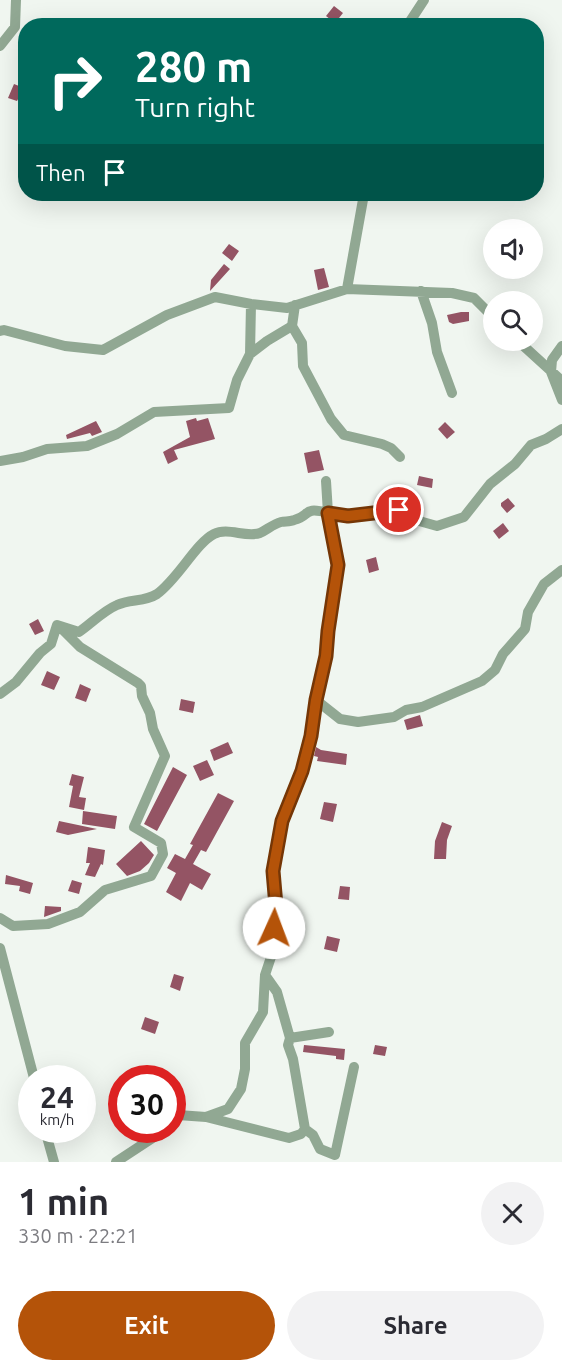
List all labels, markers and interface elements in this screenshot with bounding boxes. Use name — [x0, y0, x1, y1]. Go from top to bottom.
icon: right — [36, 42, 114, 120]
text: 280 m — [135, 43, 252, 90]
text: Turn right — [135, 92, 255, 122]
icon: arrive — [98, 156, 131, 189]
text: Then — [36, 160, 86, 185]
map controls — [483, 219, 543, 351]
button: sound — [483, 219, 543, 279]
button: search — [483, 291, 543, 351]
pin — [373, 484, 424, 535]
icon: arrive — [382, 493, 415, 526]
position arrow — [242, 896, 306, 960]
speed limit sign: 30 — [108, 1065, 186, 1143]
text: 24 — [40, 1080, 74, 1114]
text: km/h — [40, 1111, 74, 1128]
text: 1 min — [18, 1181, 109, 1222]
button: close — [481, 1182, 544, 1245]
text: 330 m · 22:21 — [18, 1224, 138, 1247]
button: Exit — [18, 1291, 275, 1360]
button: Share — [287, 1291, 544, 1360]

